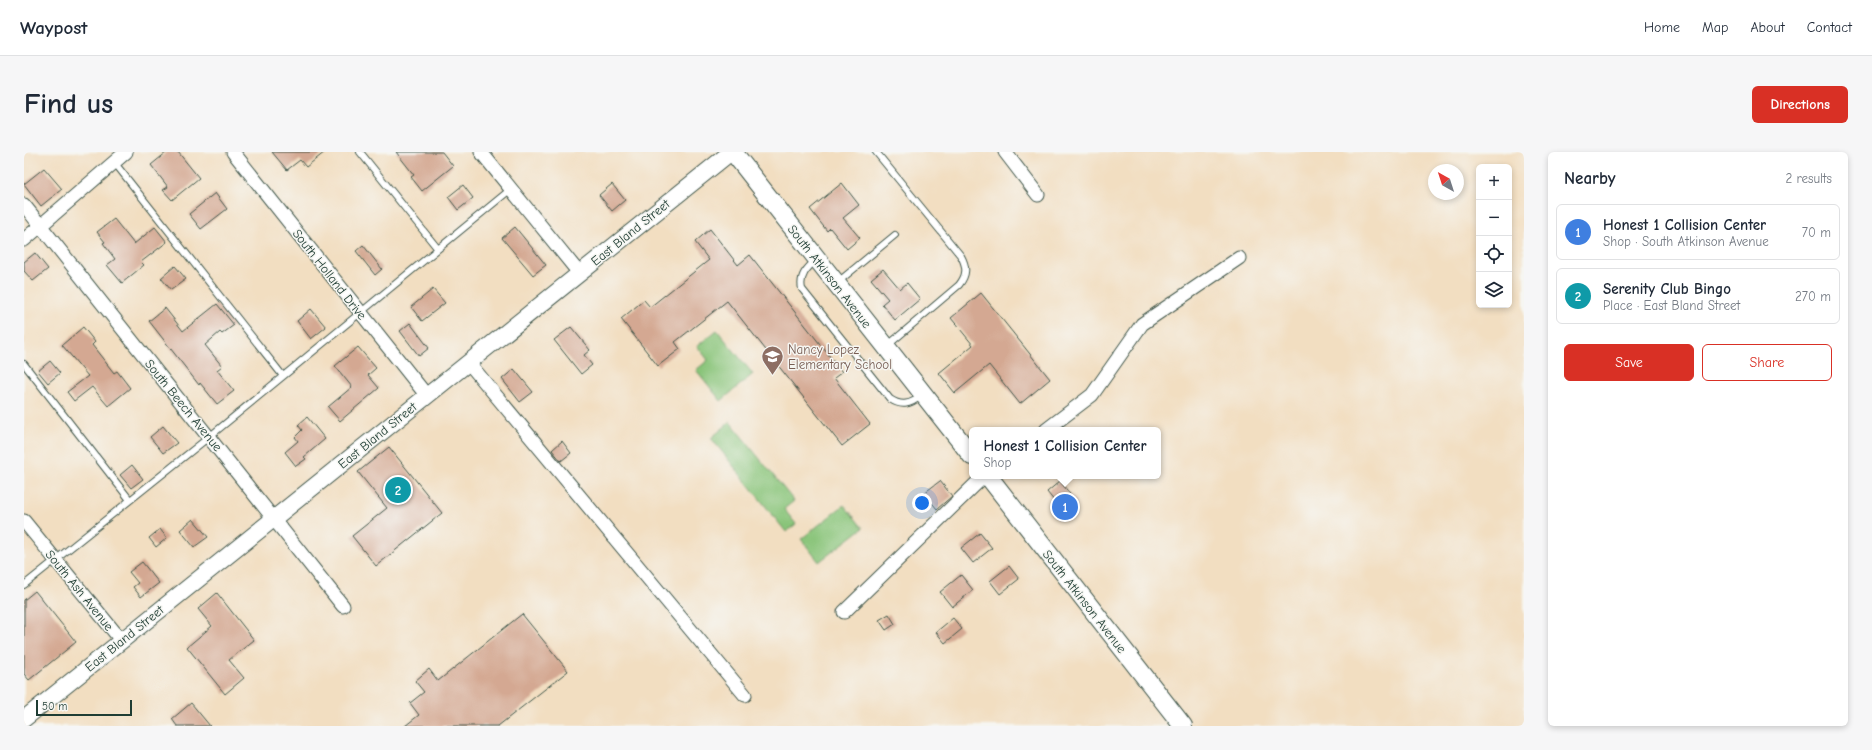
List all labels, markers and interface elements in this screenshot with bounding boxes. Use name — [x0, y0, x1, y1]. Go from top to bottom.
text: Waypost — [20, 17, 88, 39]
text: Home — [1644, 19, 1680, 36]
text: Map — [1702, 19, 1728, 36]
text: About — [1750, 19, 1785, 36]
text: Contact — [1807, 19, 1852, 36]
button: Directions — [1752, 86, 1848, 123]
text: Find us — [24, 88, 113, 120]
north arrow — [1428, 164, 1464, 200]
map controls — [1476, 164, 1512, 308]
button: + — [1476, 164, 1512, 200]
text: Nearby — [1564, 169, 1615, 188]
text: 2 results — [1785, 171, 1832, 186]
street label: East Bland Street — [588, 195, 674, 269]
button: − — [1476, 200, 1512, 236]
text: Honest 1 Collision Center — [1603, 216, 1766, 234]
street label: South Atkinson Avenue — [785, 222, 875, 331]
text: 1 — [1575, 225, 1581, 240]
text: 70 m — [1802, 225, 1831, 240]
street label: South Holland Drive — [290, 226, 370, 323]
text: Shop · South Atkinson Avenue — [1603, 234, 1769, 249]
button: locate — [1476, 236, 1512, 272]
button: layers — [1476, 272, 1512, 308]
text: Serenity Club Bingo — [1603, 280, 1731, 298]
text: 2 — [1575, 289, 1581, 304]
text: 270 m — [1795, 289, 1831, 304]
text: Place · East Bland Street — [1603, 298, 1740, 313]
place label: Nancy Lopez Elementary School — [788, 342, 892, 372]
school or university icon: Nancy Lopez Elementary School — [760, 343, 786, 376]
button: Save — [1564, 344, 1694, 381]
button: Share — [1702, 344, 1832, 381]
street label: South Beech Avenue — [142, 356, 226, 455]
street label: East Bland Street — [335, 398, 421, 472]
popup — [969, 427, 1161, 479]
text: Honest 1 Collision Center — [983, 437, 1147, 455]
text: Shop — [983, 455, 1011, 470]
pin: 2 — [385, 475, 411, 505]
pin: 1 — [1052, 492, 1078, 522]
your location — [912, 493, 932, 513]
street label: South Ash Avenue — [42, 547, 117, 634]
street label: South Atkinson Avenue — [1040, 547, 1130, 656]
street label: East Bland Street — [82, 601, 168, 675]
scale bar — [36, 698, 132, 717]
text: 50 m — [42, 700, 67, 713]

